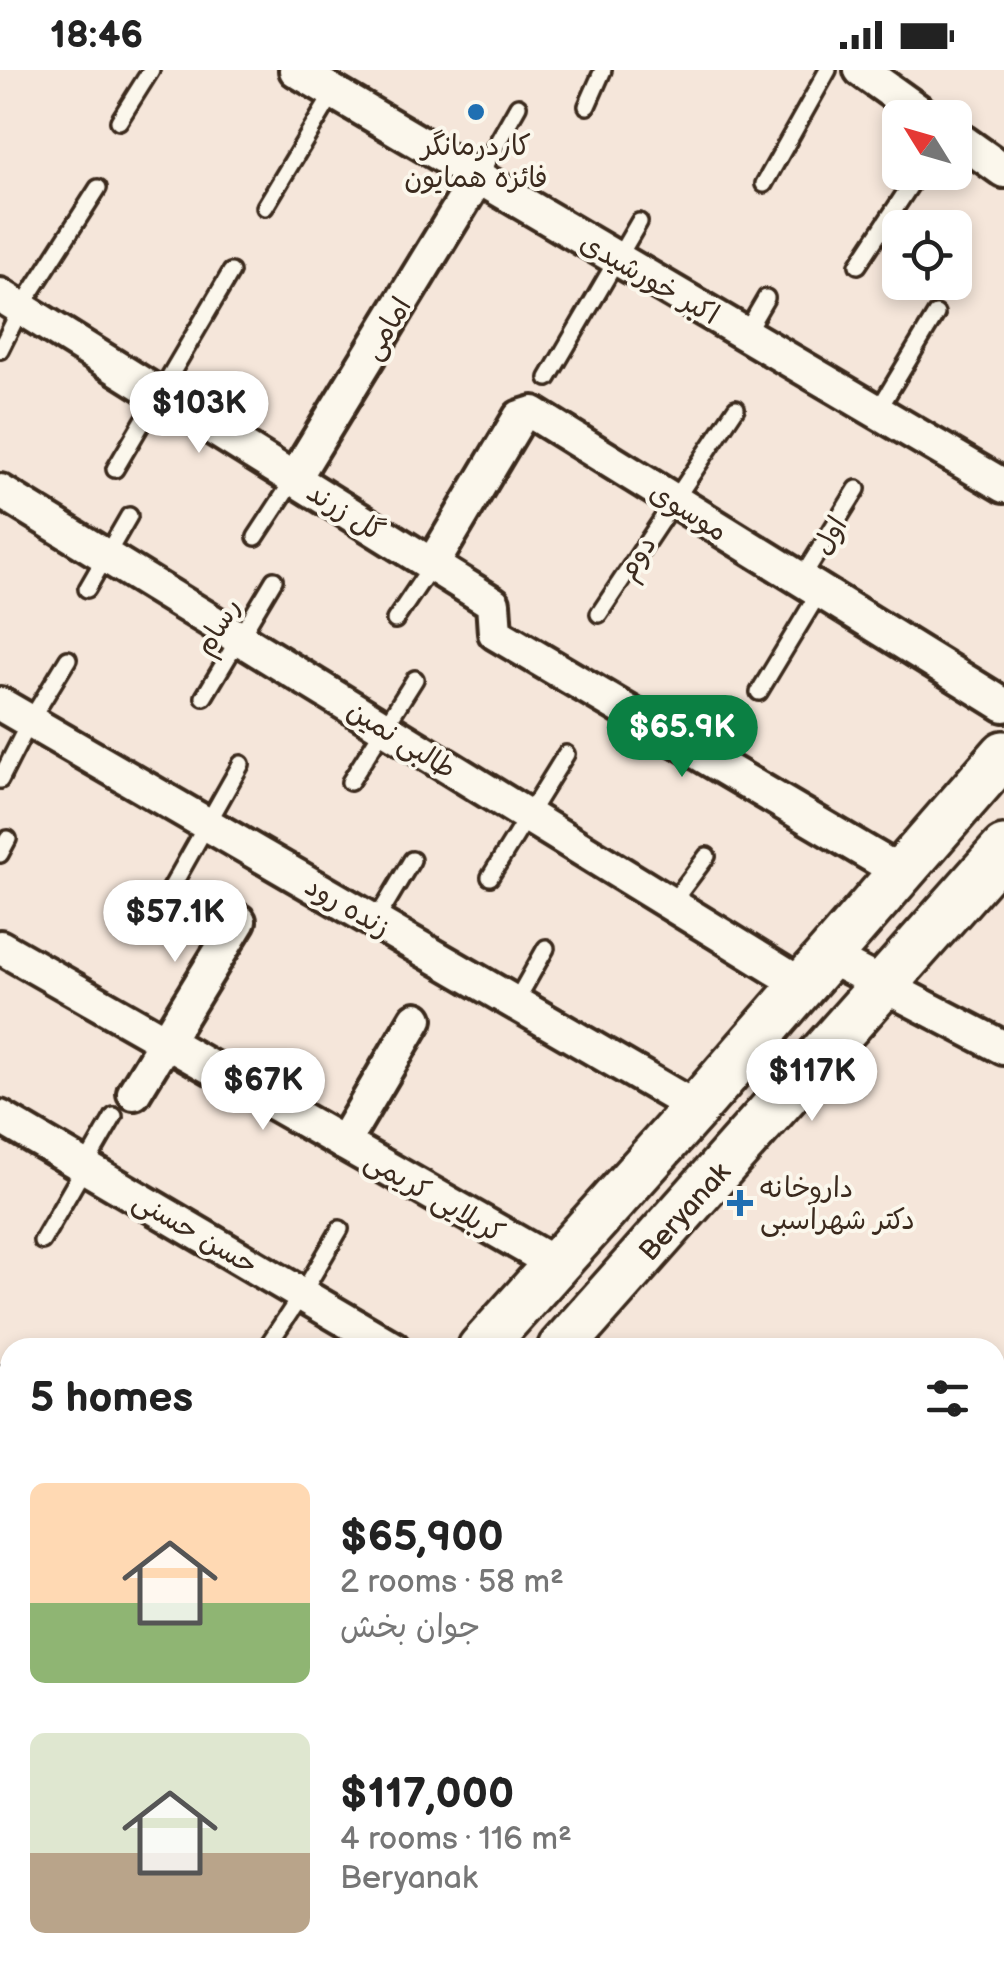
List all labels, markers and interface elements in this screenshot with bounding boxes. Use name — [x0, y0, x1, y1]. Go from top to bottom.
text: 18:46 — [50, 13, 143, 58]
north arrow — [882, 100, 972, 190]
map controls — [882, 100, 972, 300]
marker: کاردرمانگر فائزه همایون — [465, 101, 487, 123]
place label: کاردرمانگر فائزه همایون — [404, 129, 548, 195]
button: locate — [882, 210, 972, 300]
street label: اکبر خورشیدی — [574, 226, 724, 332]
street label: امامی — [356, 292, 419, 366]
pin: $103K — [129, 371, 269, 456]
text: $103K — [152, 384, 246, 423]
street label: گل زرند — [300, 475, 391, 549]
street label: موسوی — [643, 476, 733, 549]
street label: اول — [806, 511, 854, 561]
street label: دوم — [611, 530, 667, 588]
street label: رسام — [188, 592, 252, 664]
street label: طالبی نمین — [341, 694, 462, 787]
pin: $65.9K — [601, 695, 763, 780]
text: $65.9K — [629, 708, 735, 747]
street label: زنده رود — [299, 870, 395, 945]
pin: $57.1K — [94, 880, 256, 965]
text: $57.1K — [125, 893, 225, 932]
pin: $117K — [742, 1039, 882, 1124]
pin: $67K — [204, 1048, 322, 1133]
text: $117K — [768, 1052, 856, 1091]
text: $67K — [223, 1061, 303, 1100]
street label: کربلایی کریمی — [359, 1144, 510, 1250]
street label: Beryanak — [633, 1156, 738, 1268]
place label: داروخانه دکتر شهراسبی — [760, 1172, 915, 1237]
street label: حسن حسنی — [127, 1184, 263, 1282]
marker: داروخانه دکتر شهراسبی — [729, 1192, 751, 1214]
icon: filters — [920, 1371, 975, 1426]
text: 5 homes — [30, 1373, 193, 1424]
text: $65,900 — [340, 1512, 504, 1563]
icon: home — [110, 1523, 230, 1643]
text: 2 rooms · 58 m² — [340, 1563, 564, 1602]
text: جوان بخش — [340, 1608, 480, 1647]
text: $117,000 — [340, 1769, 514, 1820]
icon: home — [110, 1773, 230, 1893]
text: 4 rooms · 116 m² — [340, 1820, 572, 1859]
text: Beryanak — [340, 1859, 478, 1898]

